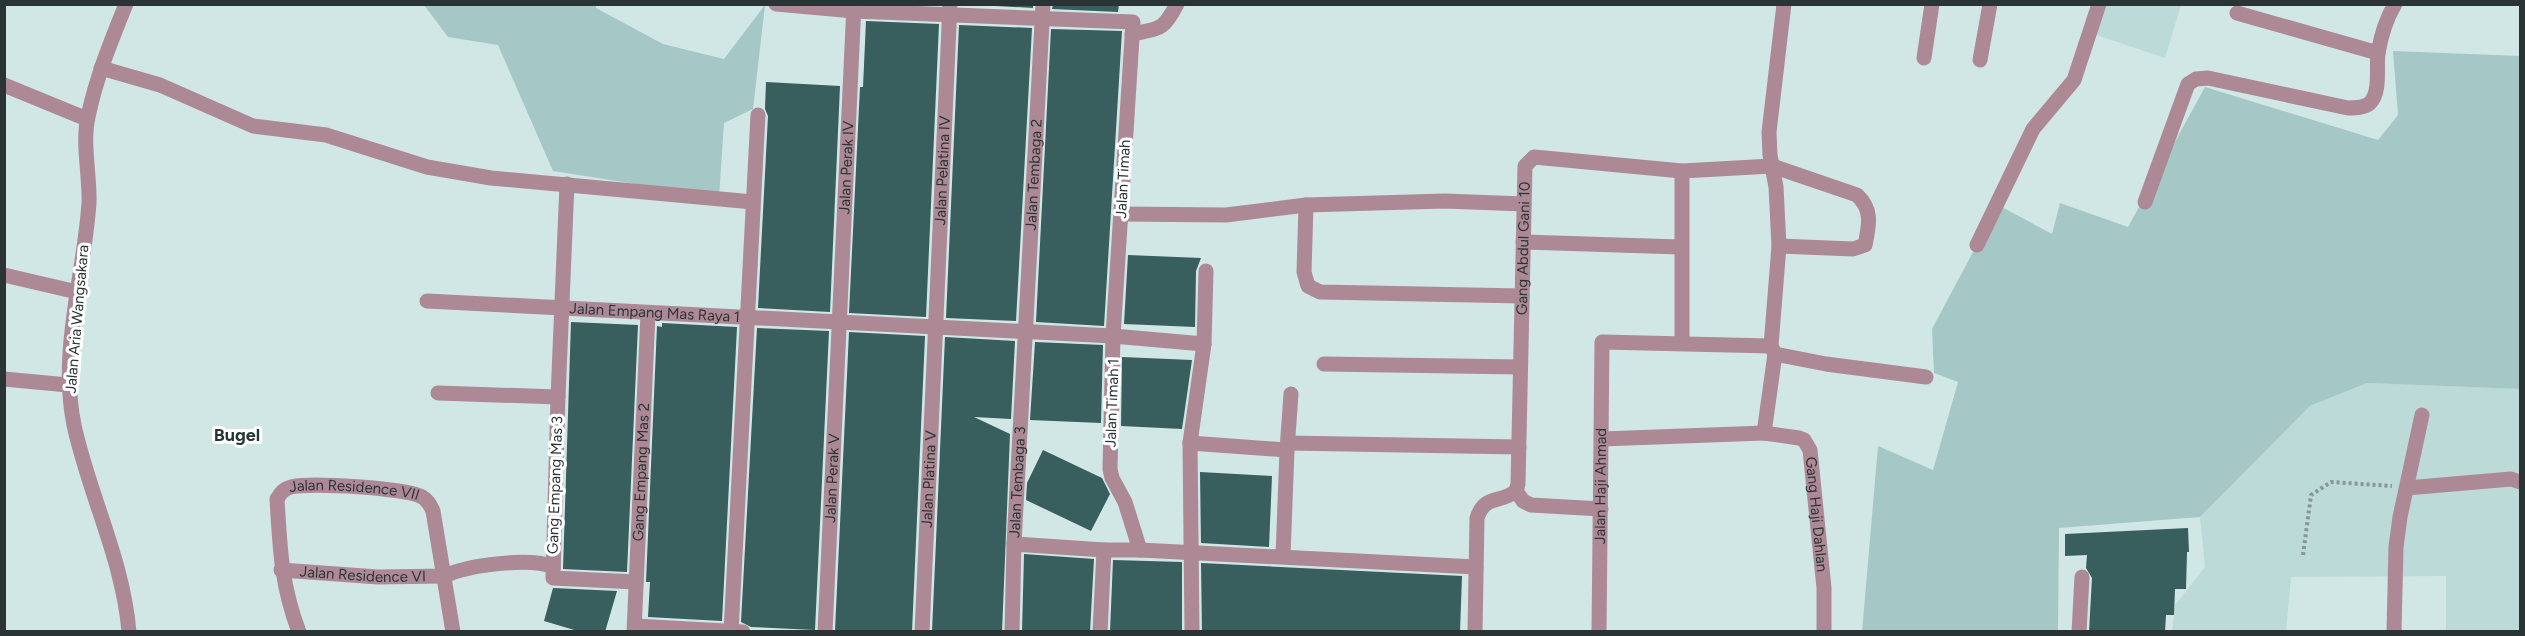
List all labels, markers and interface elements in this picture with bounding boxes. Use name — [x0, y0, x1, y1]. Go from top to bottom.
street label: Jalan Pelatina IV — [931, 115, 954, 226]
street label: Jalan Tembaga 2 — [1022, 118, 1046, 231]
street label: Jalan Perak IV — [835, 120, 858, 215]
street label: Jalan Timah — [1112, 139, 1134, 219]
street label: Gang Abdul Gani 10 — [1513, 181, 1534, 315]
street label: Jalan Aria Wangsakara — [62, 244, 92, 394]
street label: Jalan Empang Mas Raya 1 — [569, 299, 740, 326]
street label: Jalan Timah 1 — [1101, 358, 1123, 448]
street label: Gang Empang Mas 2 — [629, 403, 653, 542]
street label: Gang Empang Mas 3 — [544, 416, 566, 554]
district label: Bugel — [214, 424, 260, 446]
street label: Jalan Tembaga 3 — [1005, 426, 1029, 538]
street label: Jalan Haji Ahmad — [1591, 428, 1610, 544]
street label: Jalan Platina V — [918, 429, 940, 528]
street label: Jalan Perak V — [821, 433, 843, 523]
street label: Gang Haji Dahlan — [1802, 456, 1831, 573]
street label: Jalan Residence VII — [287, 476, 422, 504]
street label: Jalan Residence VI — [299, 562, 426, 586]

